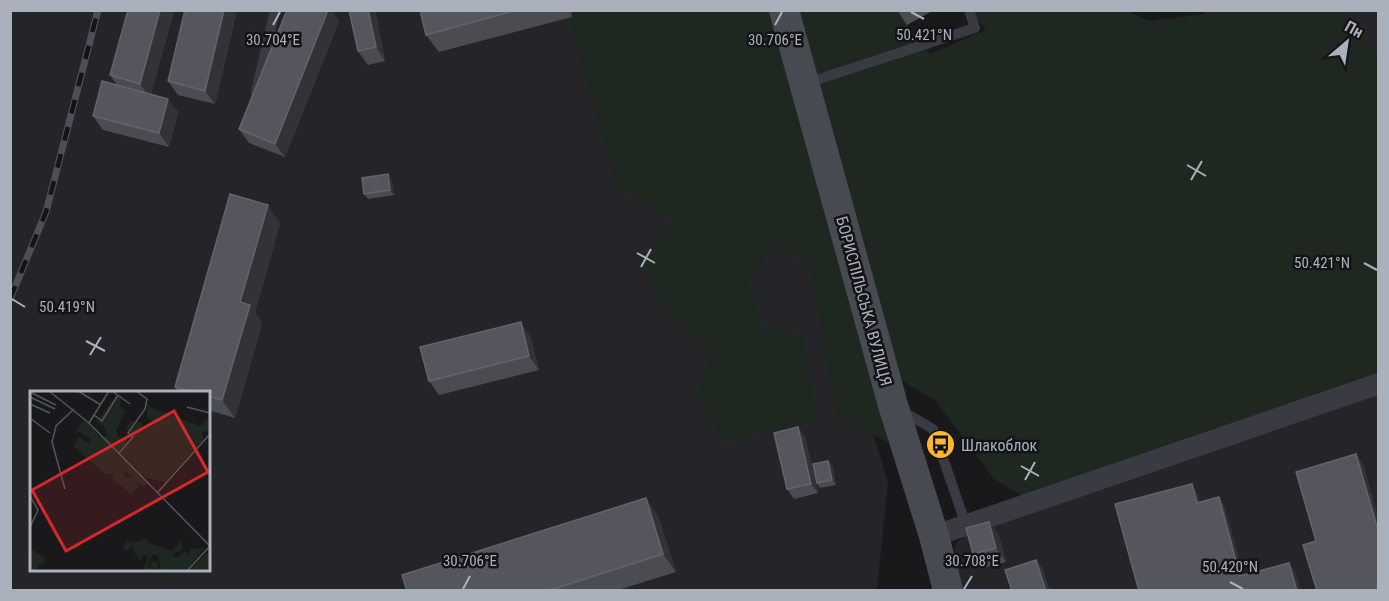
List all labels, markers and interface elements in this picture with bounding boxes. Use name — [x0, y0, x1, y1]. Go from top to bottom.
north arrow — [1317, 12, 1377, 72]
text: Пн — [1342, 17, 1366, 42]
text: 50.421°N — [896, 26, 952, 44]
text: 30.704°E — [246, 31, 300, 49]
text: 30.706°E — [748, 31, 802, 49]
street label: БОРИСПІЛЬСЬКА ВУЛИЦЯ — [832, 214, 896, 388]
text: 50.421°N — [1294, 254, 1350, 272]
text: 50.419°N — [39, 298, 95, 316]
inset map — [30, 391, 210, 571]
bus stop icon: Шлакоблок — [924, 429, 956, 461]
place label: Шлакоблок — [961, 436, 1038, 455]
text: 30.706°E — [443, 552, 497, 570]
text: 30.708°E — [945, 552, 999, 570]
text: 50.420°N — [1202, 558, 1258, 576]

